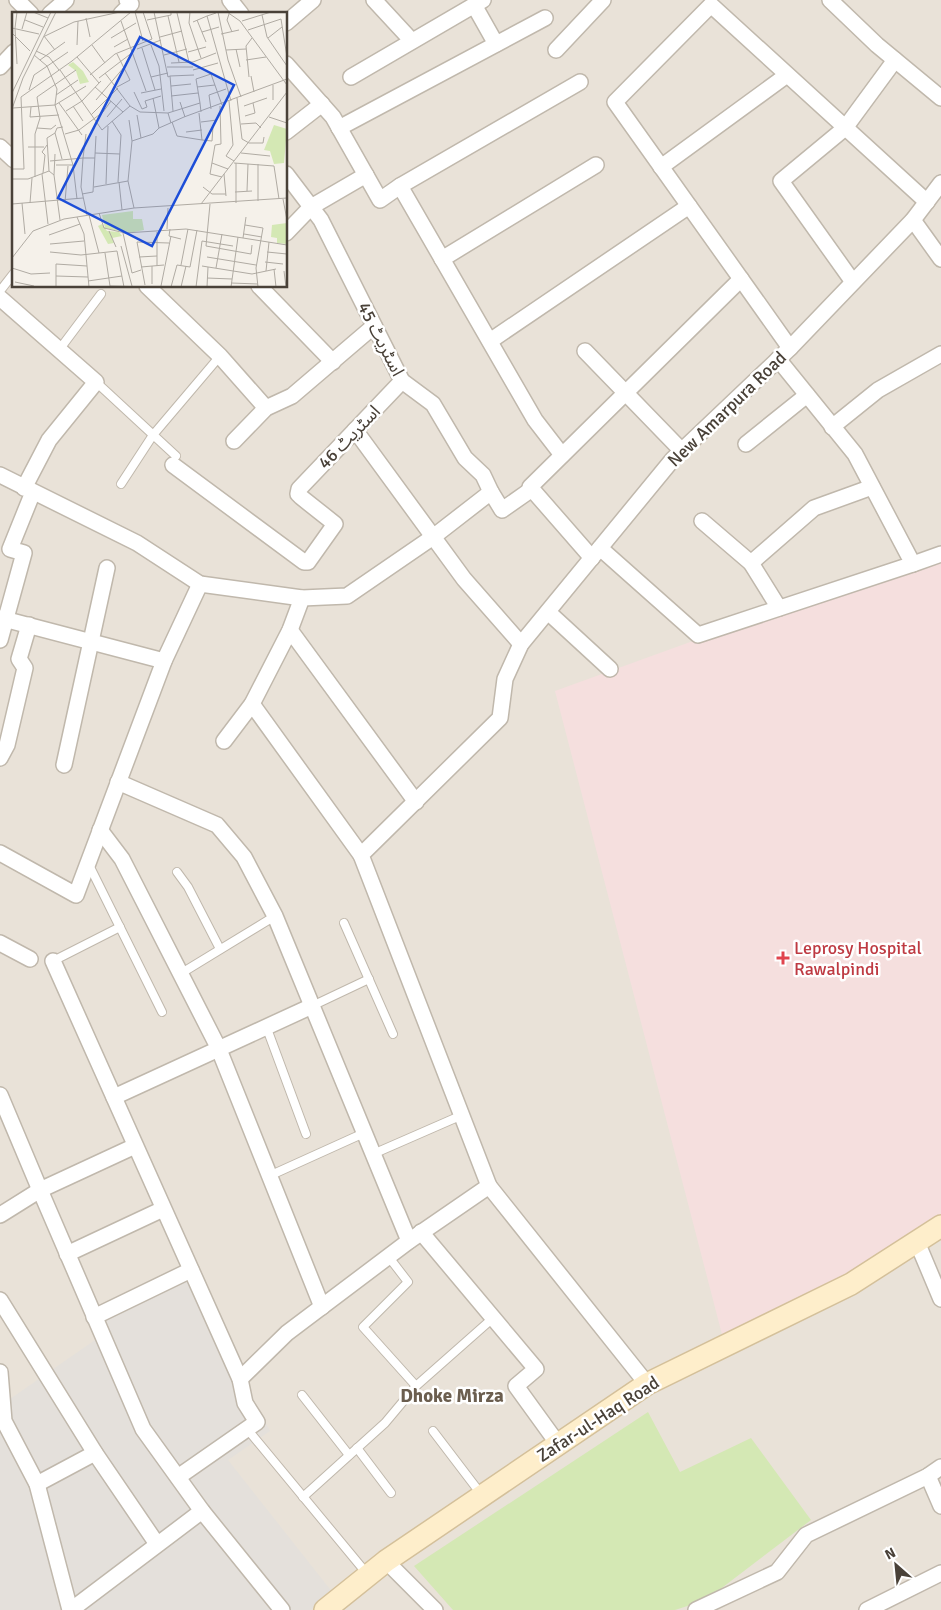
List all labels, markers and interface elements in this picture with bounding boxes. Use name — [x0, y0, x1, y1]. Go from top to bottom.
inset map — [12, 12, 288, 288]
street label: اسٹریٹ 45 — [353, 298, 409, 380]
street label: New Amarpura Road — [663, 347, 791, 471]
street label: اسٹریٹ 46 — [313, 401, 385, 473]
place label: Leprosy Hospital Rawalpindi — [794, 937, 922, 980]
marker: Leprosy Hospital Rawalpindi — [776, 951, 790, 965]
street label: Zafar-ul-Haq Road — [533, 1371, 663, 1467]
district label: Dhoke Mirza — [400, 1384, 504, 1408]
north arrow — [871, 1540, 921, 1590]
text: N — [882, 1544, 899, 1564]

